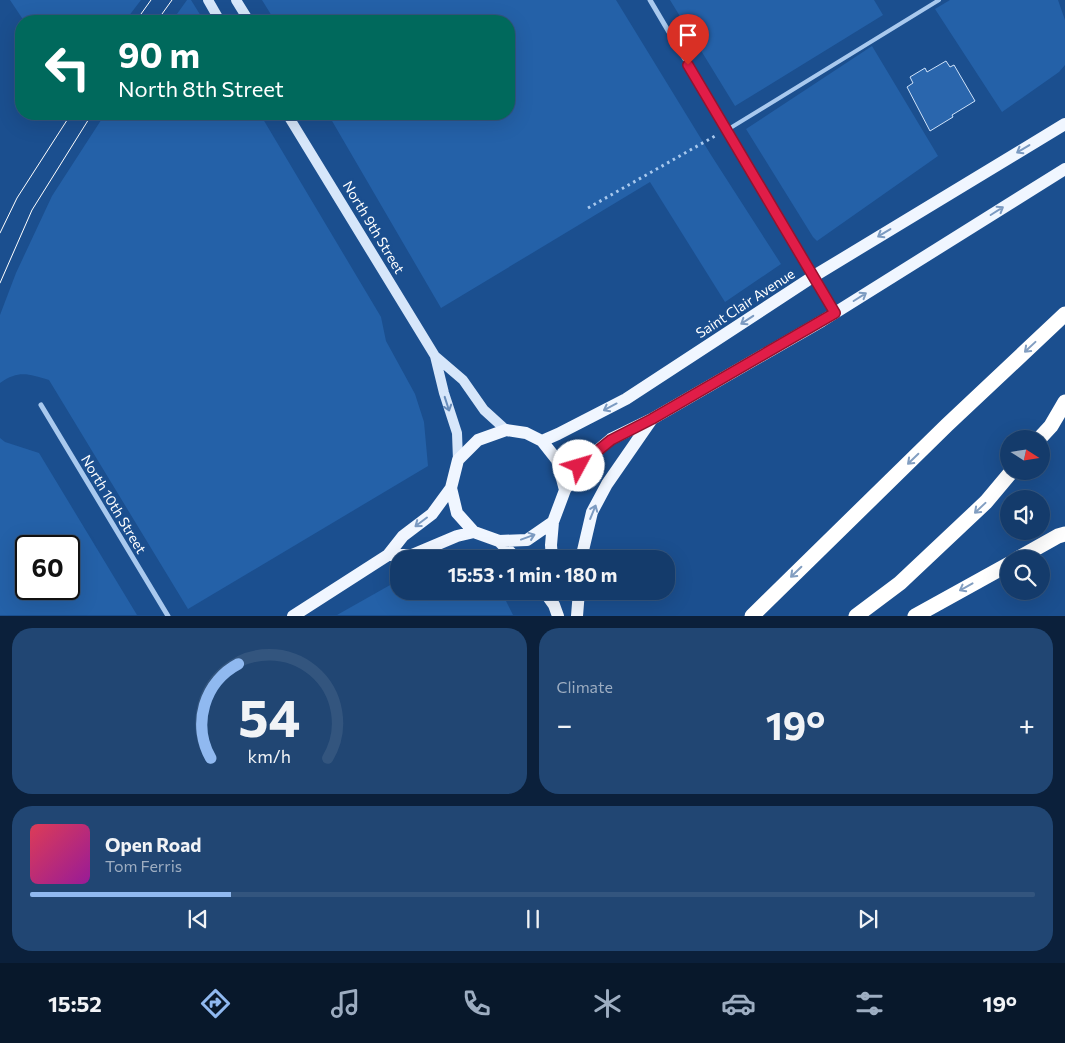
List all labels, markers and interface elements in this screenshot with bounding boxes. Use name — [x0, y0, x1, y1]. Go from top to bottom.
pin — [667, 14, 709, 65]
icon: arrive — [674, 21, 702, 49]
text: 90 m — [118, 32, 200, 75]
icon: left — [35, 35, 100, 100]
text: North 8th Street — [118, 75, 284, 102]
one-way arrow — [1017, 145, 1031, 155]
street label: North 9th Street — [340, 177, 409, 277]
one-way arrow — [990, 206, 1004, 216]
one-way arrow — [878, 229, 892, 239]
street label: Saint Clair Avenue — [692, 265, 798, 341]
one-way arrow — [852, 292, 866, 302]
one-way arrow — [740, 315, 754, 325]
one-way arrow — [1024, 341, 1036, 353]
one-way arrow — [443, 395, 453, 411]
one-way arrow — [602, 402, 617, 412]
north arrow — [1000, 430, 1050, 480]
map controls — [1000, 430, 1050, 600]
position arrow — [552, 439, 604, 491]
street label: North 10th Street — [78, 452, 150, 557]
one-way arrow — [906, 453, 919, 465]
button: sound — [1000, 490, 1050, 540]
one-way arrow — [973, 502, 986, 514]
one-way arrow — [589, 505, 598, 520]
one-way arrow — [415, 517, 428, 528]
one-way arrow — [520, 532, 535, 541]
speed limit sign: 60 — [15, 535, 80, 600]
button: search — [1000, 550, 1050, 600]
text: 15:53 · 1 min · 180 m — [448, 563, 617, 586]
one-way arrow — [790, 566, 802, 579]
one-way arrow — [959, 583, 974, 592]
text: Climate — [557, 677, 613, 696]
text: 54 — [238, 684, 300, 748]
text: 19° — [766, 701, 825, 748]
text: − — [557, 707, 572, 741]
text: + — [1019, 707, 1035, 741]
text: km/h — [248, 745, 291, 767]
text: Open Road — [105, 833, 201, 856]
text: Tom Ferris — [105, 856, 182, 875]
icon: previous — [184, 905, 212, 933]
icon: pause — [519, 905, 547, 933]
icon: next — [854, 905, 882, 933]
icon: directions — [198, 986, 233, 1021]
icon: music — [328, 986, 363, 1021]
icon: phone — [459, 986, 494, 1021]
icon: climate — [590, 986, 625, 1021]
icon: car — [721, 986, 756, 1021]
icon: filters — [852, 986, 887, 1021]
text: 15:52 — [48, 990, 102, 1017]
text: 19° — [983, 990, 1017, 1017]

